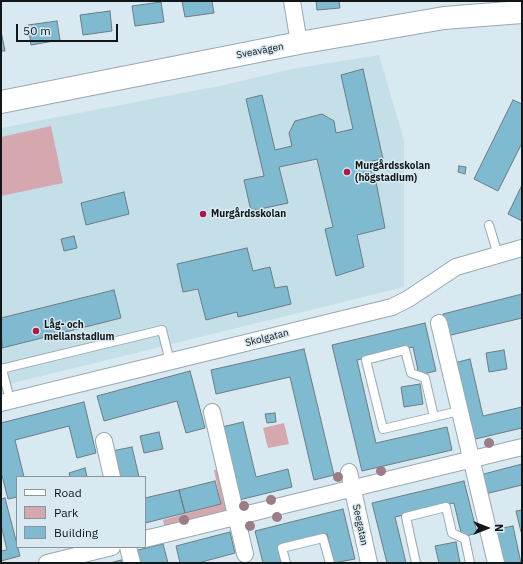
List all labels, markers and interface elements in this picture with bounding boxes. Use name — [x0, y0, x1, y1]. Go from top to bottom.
scale bar — [18, 16, 120, 42]
text: 50 m — [23, 23, 51, 38]
street label: Sveavägen — [235, 41, 285, 61]
place label: Murgårdsskolan (högstadium) — [355, 160, 430, 184]
marker: Murgårdsskolan (högstadium) — [342, 167, 352, 177]
place label: Murgårdsskolan — [211, 208, 286, 220]
marker: Murgårdsskolan — [198, 209, 208, 219]
place label: Låg- och mellanstadium — [44, 319, 115, 342]
marker: Låg- och mellanstadium — [31, 326, 41, 336]
street label: Skolgatan — [244, 327, 290, 349]
legend — [16, 476, 146, 548]
text: Road — [54, 485, 82, 500]
street label: Seegatan — [350, 503, 370, 547]
text: Park — [54, 505, 78, 520]
north arrow — [467, 508, 507, 548]
text: N — [492, 524, 506, 532]
text: Building — [54, 525, 98, 540]

